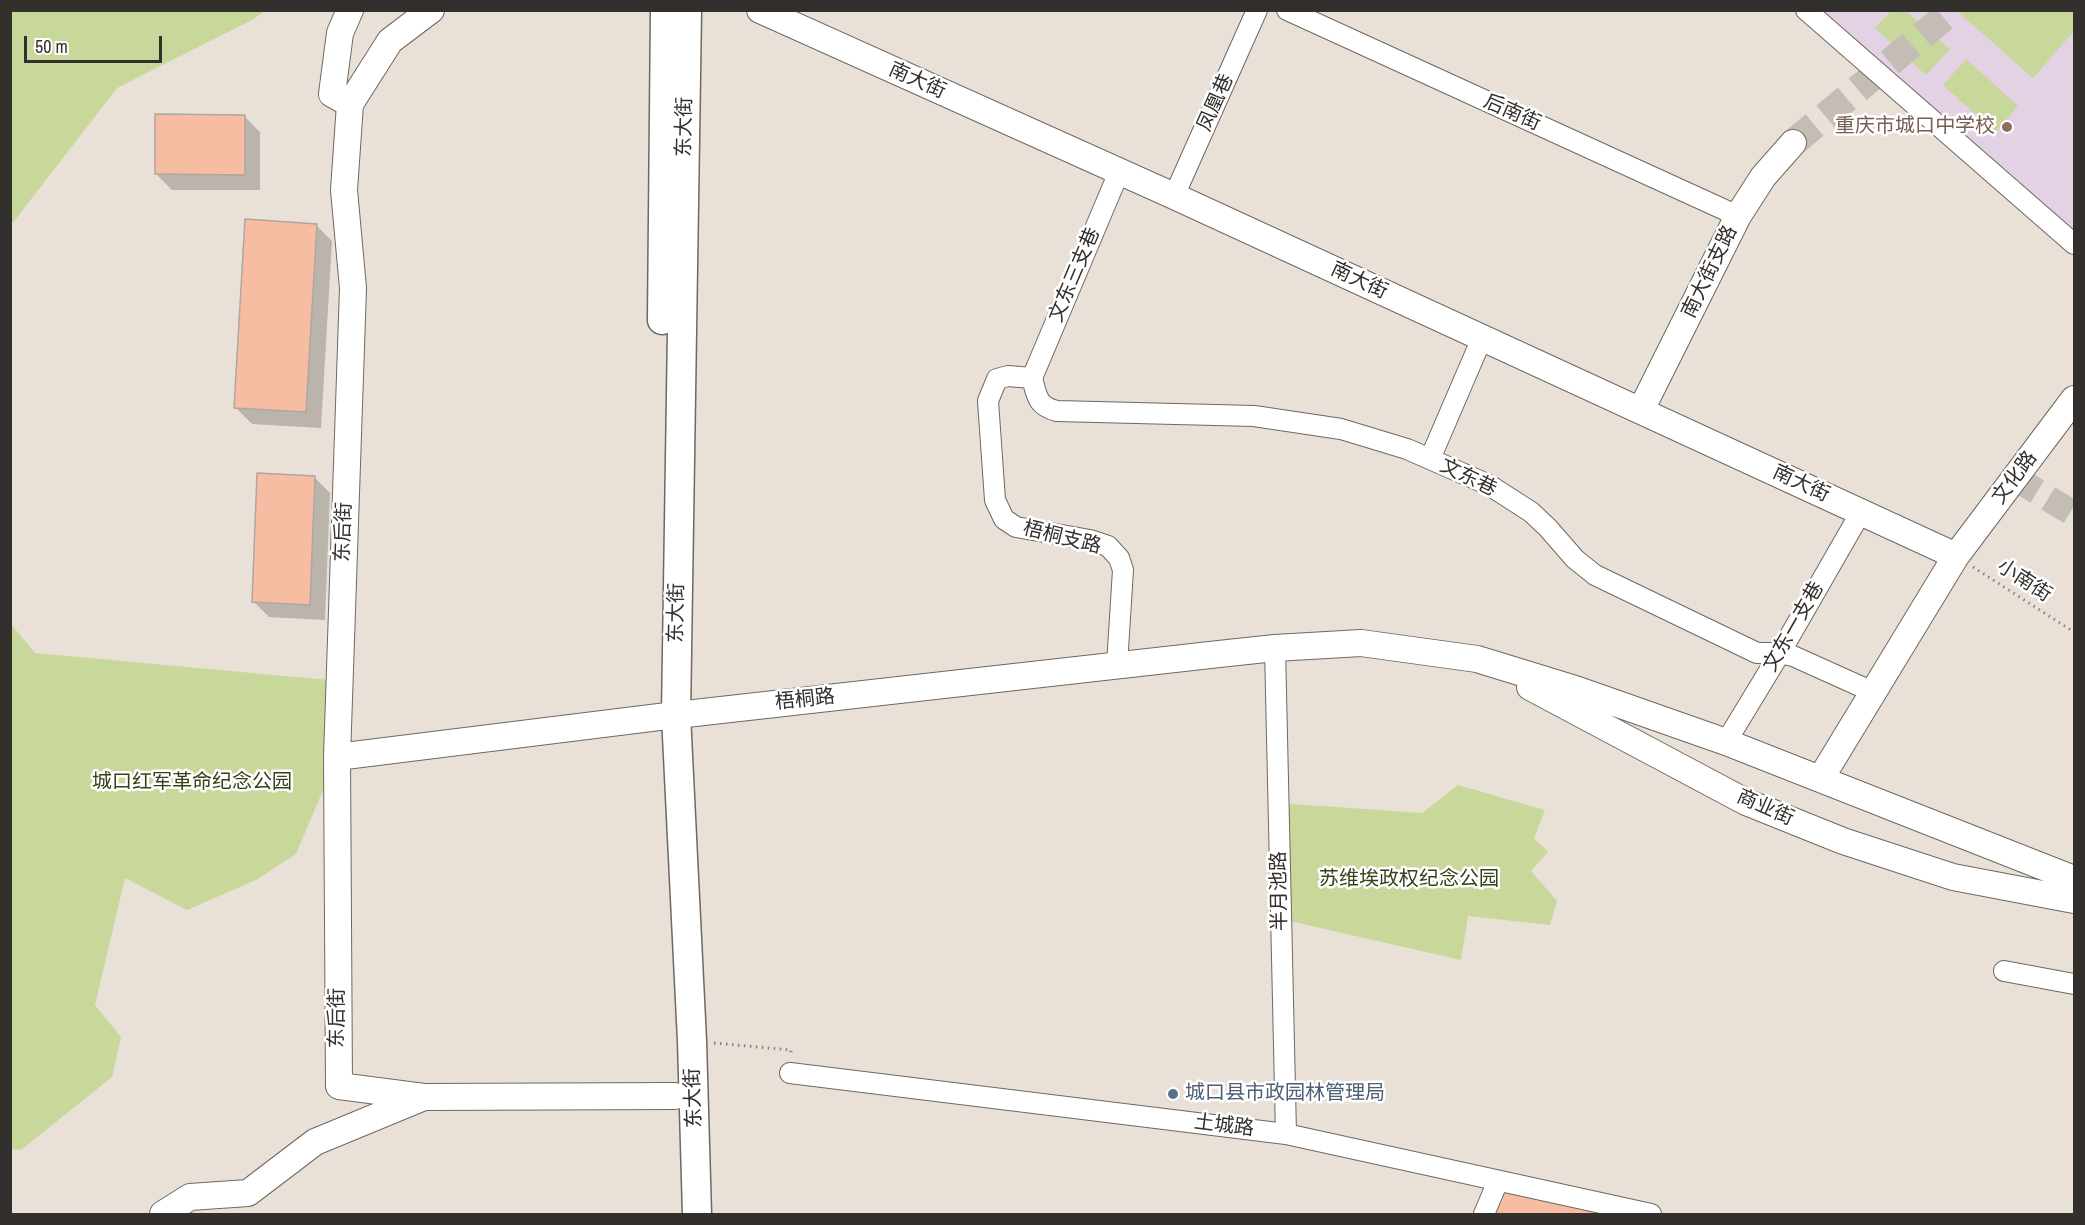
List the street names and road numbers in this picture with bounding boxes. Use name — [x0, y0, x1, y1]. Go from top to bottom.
street label: 南大街 — [885, 58, 949, 104]
street label: 凤凰巷 — [1193, 71, 1239, 135]
street label: 后南街 — [1480, 90, 1544, 136]
street label: 东大街 — [672, 97, 698, 157]
street label: 南大街支路 — [1677, 222, 1743, 322]
street label: 文东三支巷 — [1044, 224, 1106, 326]
street label: 南大街 — [1327, 257, 1391, 305]
street label: 文化路 — [1987, 447, 2043, 509]
street label: 文东巷 — [1436, 454, 1500, 502]
street label: 南大街 — [1769, 460, 1833, 508]
street label: 东后街 — [331, 502, 357, 562]
street label: 梧桐支路 — [1020, 517, 1104, 559]
street label: 小南街 — [1992, 555, 2056, 607]
street label: 文东一支巷 — [1759, 578, 1829, 676]
street label: 东大街 — [664, 583, 690, 643]
street label: 梧桐路 — [774, 685, 836, 715]
street label: 商业街 — [1733, 785, 1797, 831]
street label: 半月池路 — [1267, 851, 1293, 931]
street label: 东后街 — [326, 988, 350, 1048]
street label: 东大街 — [681, 1068, 707, 1128]
street label: 土城路 — [1193, 1110, 1255, 1142]

